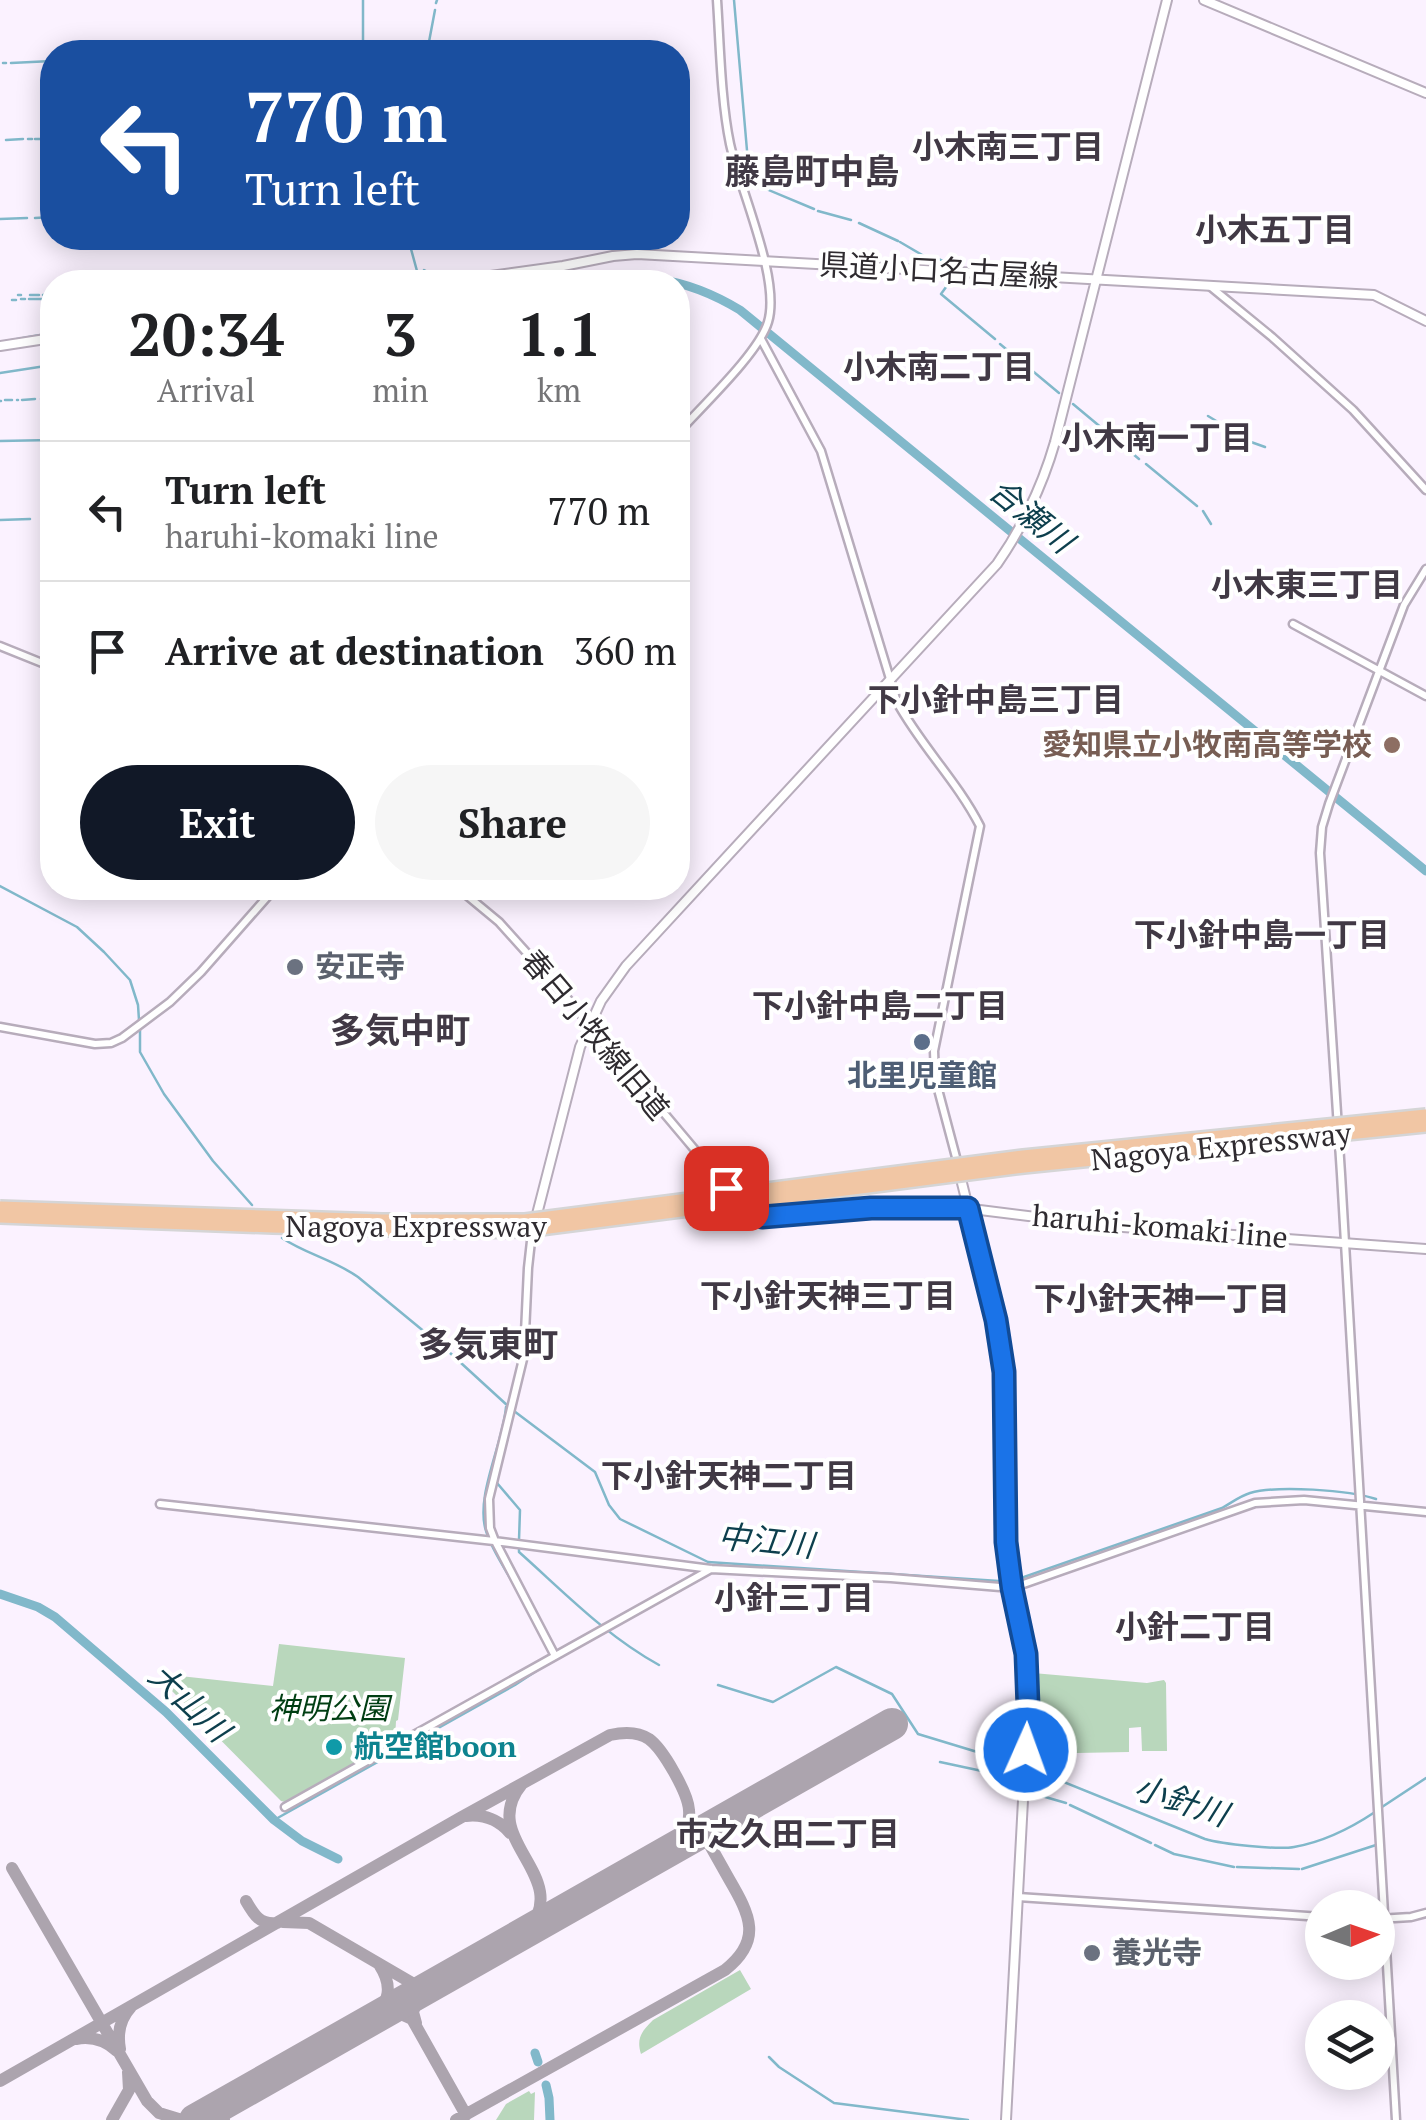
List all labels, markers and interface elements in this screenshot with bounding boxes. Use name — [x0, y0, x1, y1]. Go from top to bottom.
text: 770 m — [245, 69, 447, 162]
icon: left — [80, 80, 210, 210]
district label: 小木南三丁目 — [912, 125, 1104, 167]
district label: 藤島町中島 — [724, 148, 900, 194]
text: Turn left — [245, 158, 420, 218]
district label: 小木五丁目 — [1195, 208, 1355, 250]
street label: 県道小口名古屋線 — [818, 244, 1060, 296]
text: 20:34 — [128, 294, 284, 373]
text: 3 — [383, 294, 417, 373]
text: 1.1 — [516, 294, 602, 373]
district label: 小木南二丁目 — [843, 345, 1035, 387]
text: Arrival — [157, 369, 255, 411]
text: min — [372, 369, 428, 411]
text: km — [537, 369, 581, 411]
district label: 小木南一丁目 — [1061, 416, 1253, 458]
text: Turn left — [165, 465, 326, 515]
water label: 合瀬川 — [981, 469, 1084, 564]
icon: left — [80, 484, 135, 539]
text: 770 m — [547, 486, 650, 536]
text: haruhi-komaki line — [165, 515, 439, 557]
district label: 小木東三丁目 — [1211, 563, 1403, 605]
icon: arrive — [80, 624, 135, 679]
text: Arrive at destination — [165, 626, 544, 676]
text: 360 m — [574, 626, 677, 676]
district label: 下小針中島三丁目 — [868, 678, 1124, 720]
place label: 愛知県立小牧南高等学校 — [1042, 724, 1372, 764]
marker: 愛知県立小牧南高等学校 — [1381, 734, 1403, 756]
button: Exit — [80, 765, 355, 880]
button: Share — [375, 765, 650, 880]
district label: 下小針中島一丁目 — [1134, 913, 1390, 955]
street label: 春日小牧線旧道 — [513, 941, 679, 1128]
place label: 安正寺 — [315, 946, 405, 986]
marker: 安正寺 — [284, 956, 306, 978]
district label: 下小針中島二丁目 — [752, 984, 1008, 1026]
district label: 多気中町 — [330, 1007, 470, 1053]
marker: 北里児童館 — [911, 1031, 933, 1053]
place label: 北里児童館 — [847, 1055, 997, 1095]
street label: Nagoya Expressway — [1089, 1112, 1354, 1180]
pin — [684, 1146, 769, 1231]
icon: arrive — [699, 1161, 754, 1216]
street label: haruhi-komaki line — [1031, 1195, 1290, 1257]
street label: Nagoya Expressway — [285, 1206, 547, 1246]
district label: 下小針天神三丁目 — [700, 1274, 956, 1316]
district label: 下小針天神一丁目 — [1034, 1277, 1290, 1319]
district label: 多気東町 — [418, 1321, 558, 1367]
district label: 下小針天神二丁目 — [601, 1454, 857, 1496]
water label: 中江川 — [716, 1514, 819, 1566]
district label: 小針三丁目 — [714, 1576, 874, 1618]
district label: 小針二丁目 — [1115, 1605, 1275, 1647]
water label: 大山川 — [140, 1654, 241, 1752]
park label: 神明公園 — [269, 1688, 393, 1728]
position arrow — [974, 1698, 1078, 1802]
place label: 航空館boon — [354, 1726, 517, 1766]
marker: 航空館boon — [323, 1736, 345, 1758]
water label: 小針川 — [1129, 1765, 1236, 1836]
district label: 市之久田二丁目 — [676, 1812, 900, 1854]
north arrow — [1305, 1890, 1395, 1980]
map controls — [1305, 1890, 1395, 2090]
place label: 養光寺 — [1112, 1932, 1202, 1972]
marker: 養光寺 — [1081, 1942, 1103, 1964]
button: layers — [1305, 2000, 1395, 2090]

